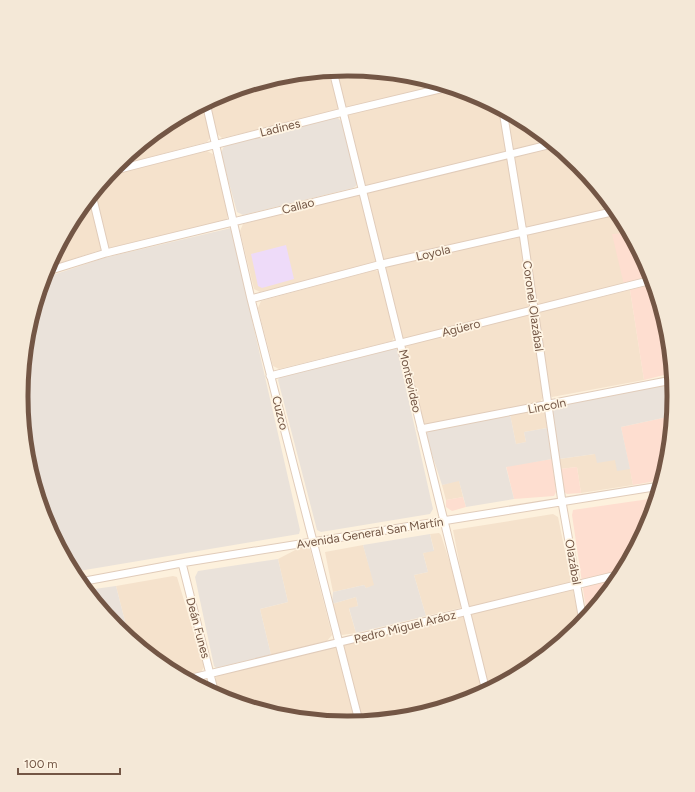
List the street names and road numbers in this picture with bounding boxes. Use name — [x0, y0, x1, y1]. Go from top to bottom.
street label: Ladines — [258, 116, 302, 140]
street label: Callao — [280, 195, 316, 217]
street label: Loyola — [414, 242, 452, 264]
street label: Coronel Olazábal — [520, 260, 546, 352]
street label: Agüero — [440, 316, 482, 340]
street label: Montevideo — [396, 348, 424, 414]
street label: Cuzco — [269, 394, 291, 432]
street label: Lincoln — [527, 395, 568, 417]
street label: Avenida General San Martín — [296, 514, 445, 552]
street label: Olazábal — [562, 538, 584, 586]
street label: Deán Funes — [183, 596, 213, 660]
street label: Pedro Miguel Aráoz — [353, 608, 457, 646]

